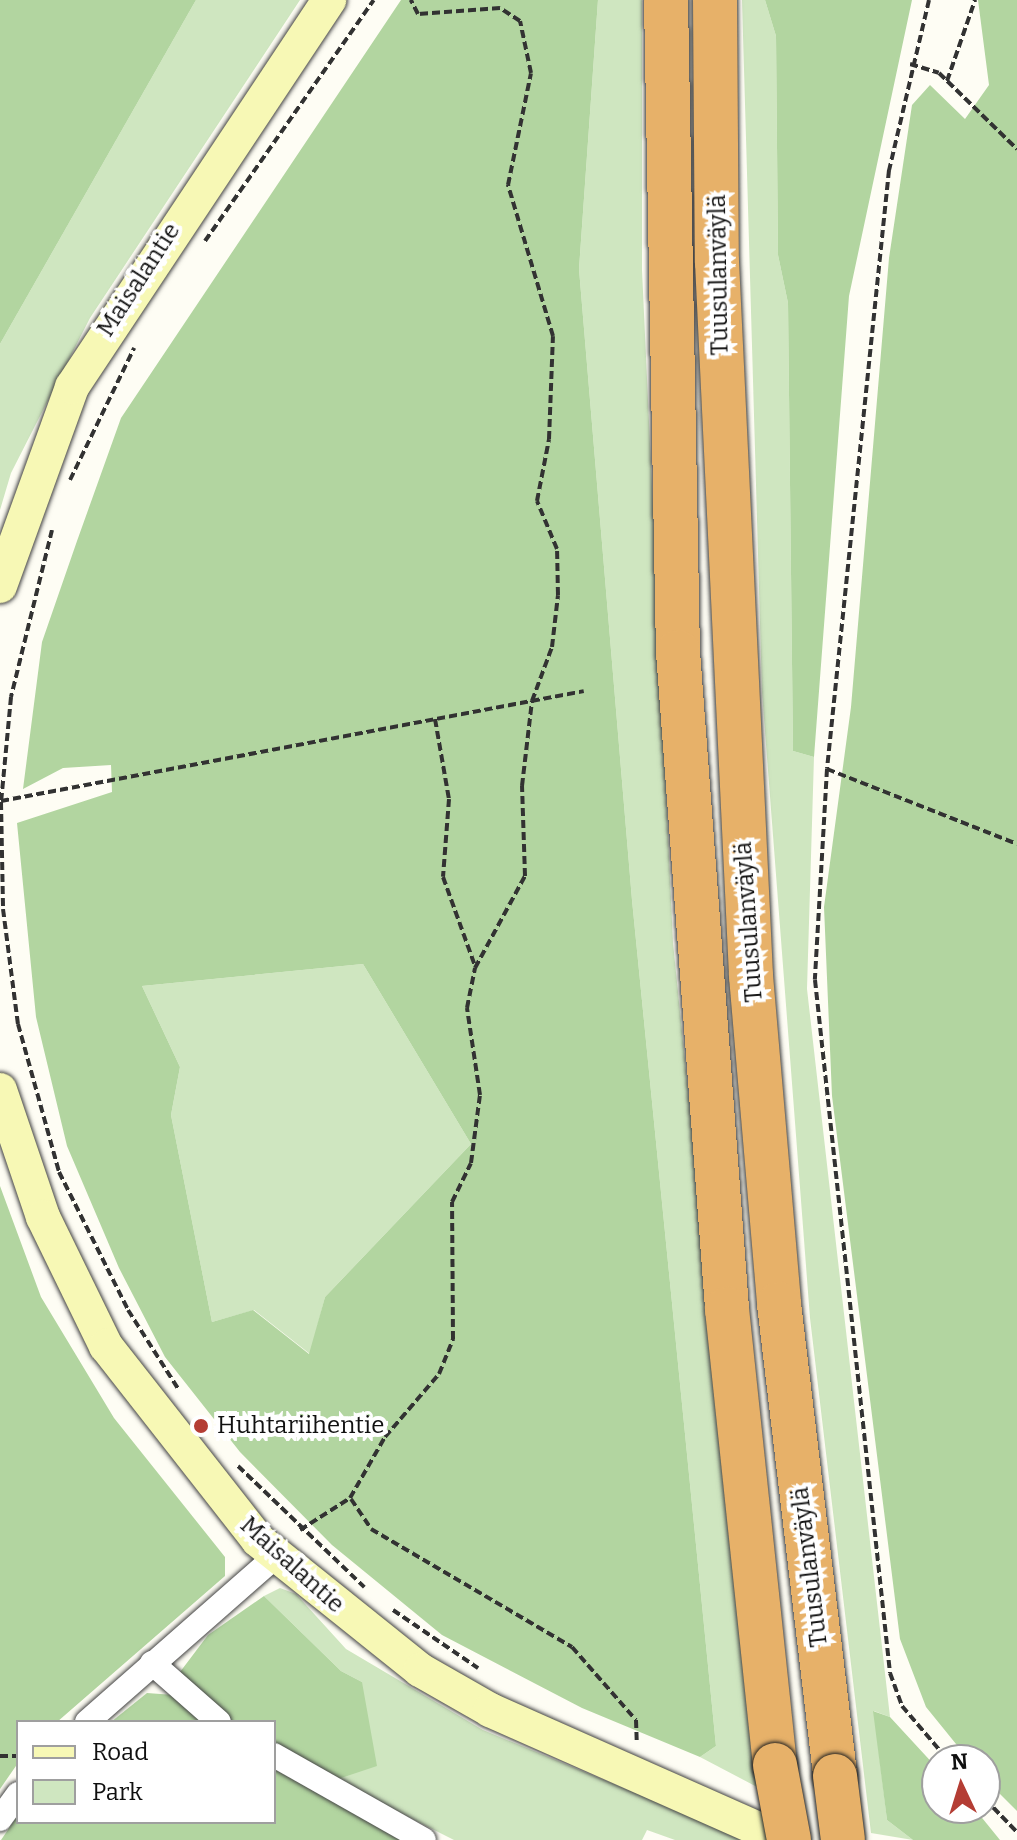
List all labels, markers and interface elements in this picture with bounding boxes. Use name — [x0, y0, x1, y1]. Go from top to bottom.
street label: Tuusulanväylä — [703, 194, 735, 356]
street label: Maisalantie — [92, 218, 186, 342]
street label: Tuusulanväylä — [729, 841, 769, 1003]
place label: Huhtariihentie — [217, 1412, 384, 1440]
marker: Huhtariihentie — [192, 1417, 210, 1435]
street label: Tuusulanväylä — [786, 1485, 834, 1649]
street label: Maisalantie — [234, 1511, 350, 1619]
legend — [16, 1720, 276, 1824]
text: Road — [92, 1738, 148, 1766]
north arrow — [921, 1744, 1001, 1824]
text: N — [950, 1747, 969, 1776]
text: Park — [92, 1778, 143, 1806]

